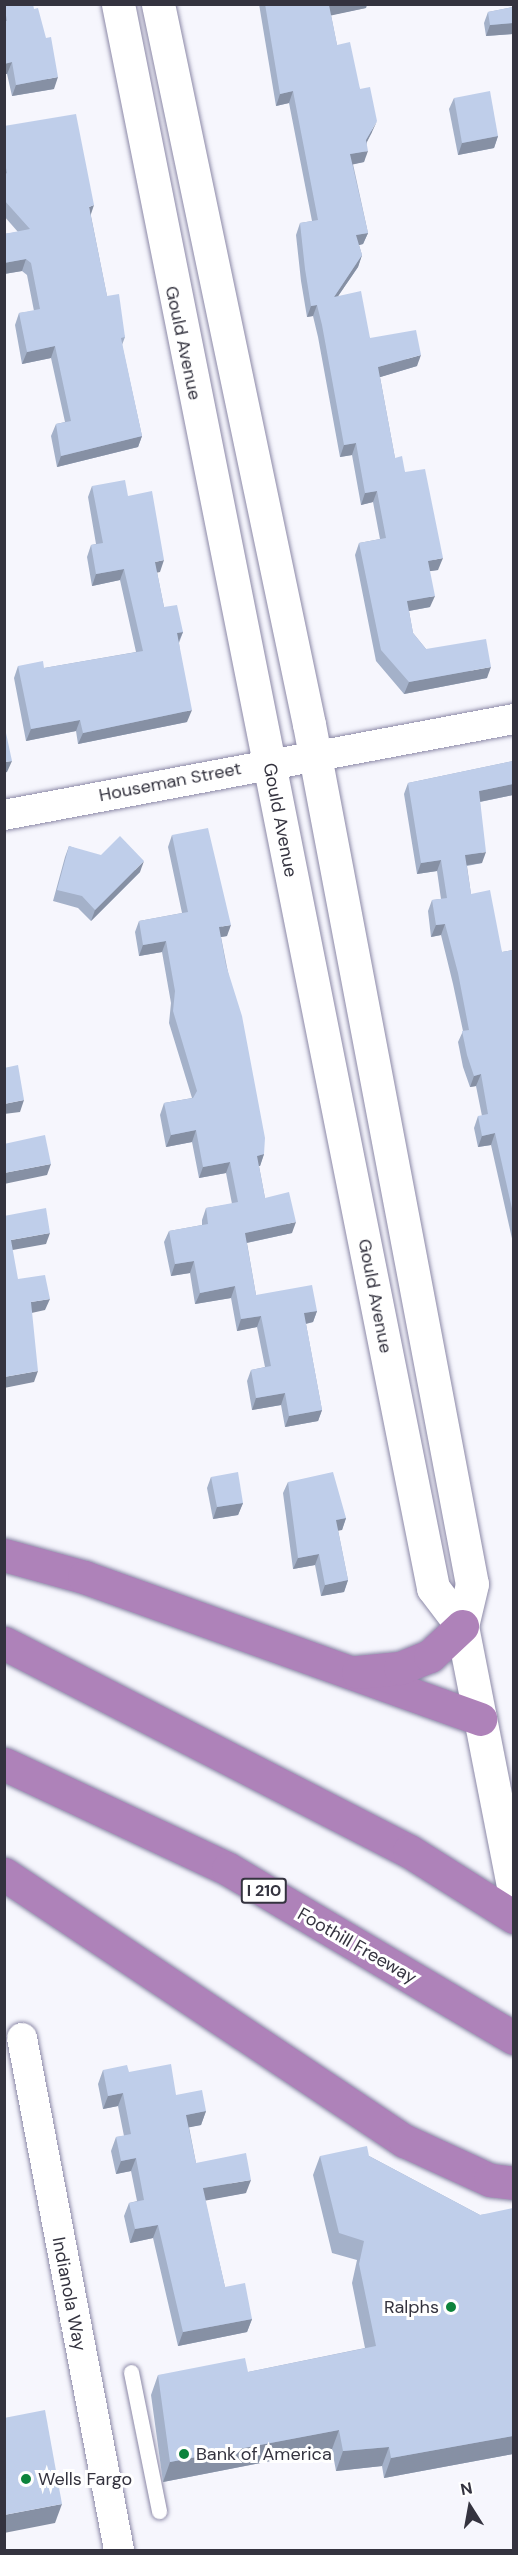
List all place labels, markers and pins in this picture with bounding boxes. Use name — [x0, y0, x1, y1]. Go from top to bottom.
place label: Ralphs — [384, 2296, 439, 2318]
marker: Ralphs — [444, 2300, 458, 2314]
place label: Bank of America — [196, 2443, 332, 2465]
marker: Bank of America — [177, 2447, 191, 2461]
place label: Wells Fargo — [38, 2468, 132, 2490]
marker: Wells Fargo — [19, 2472, 33, 2486]

